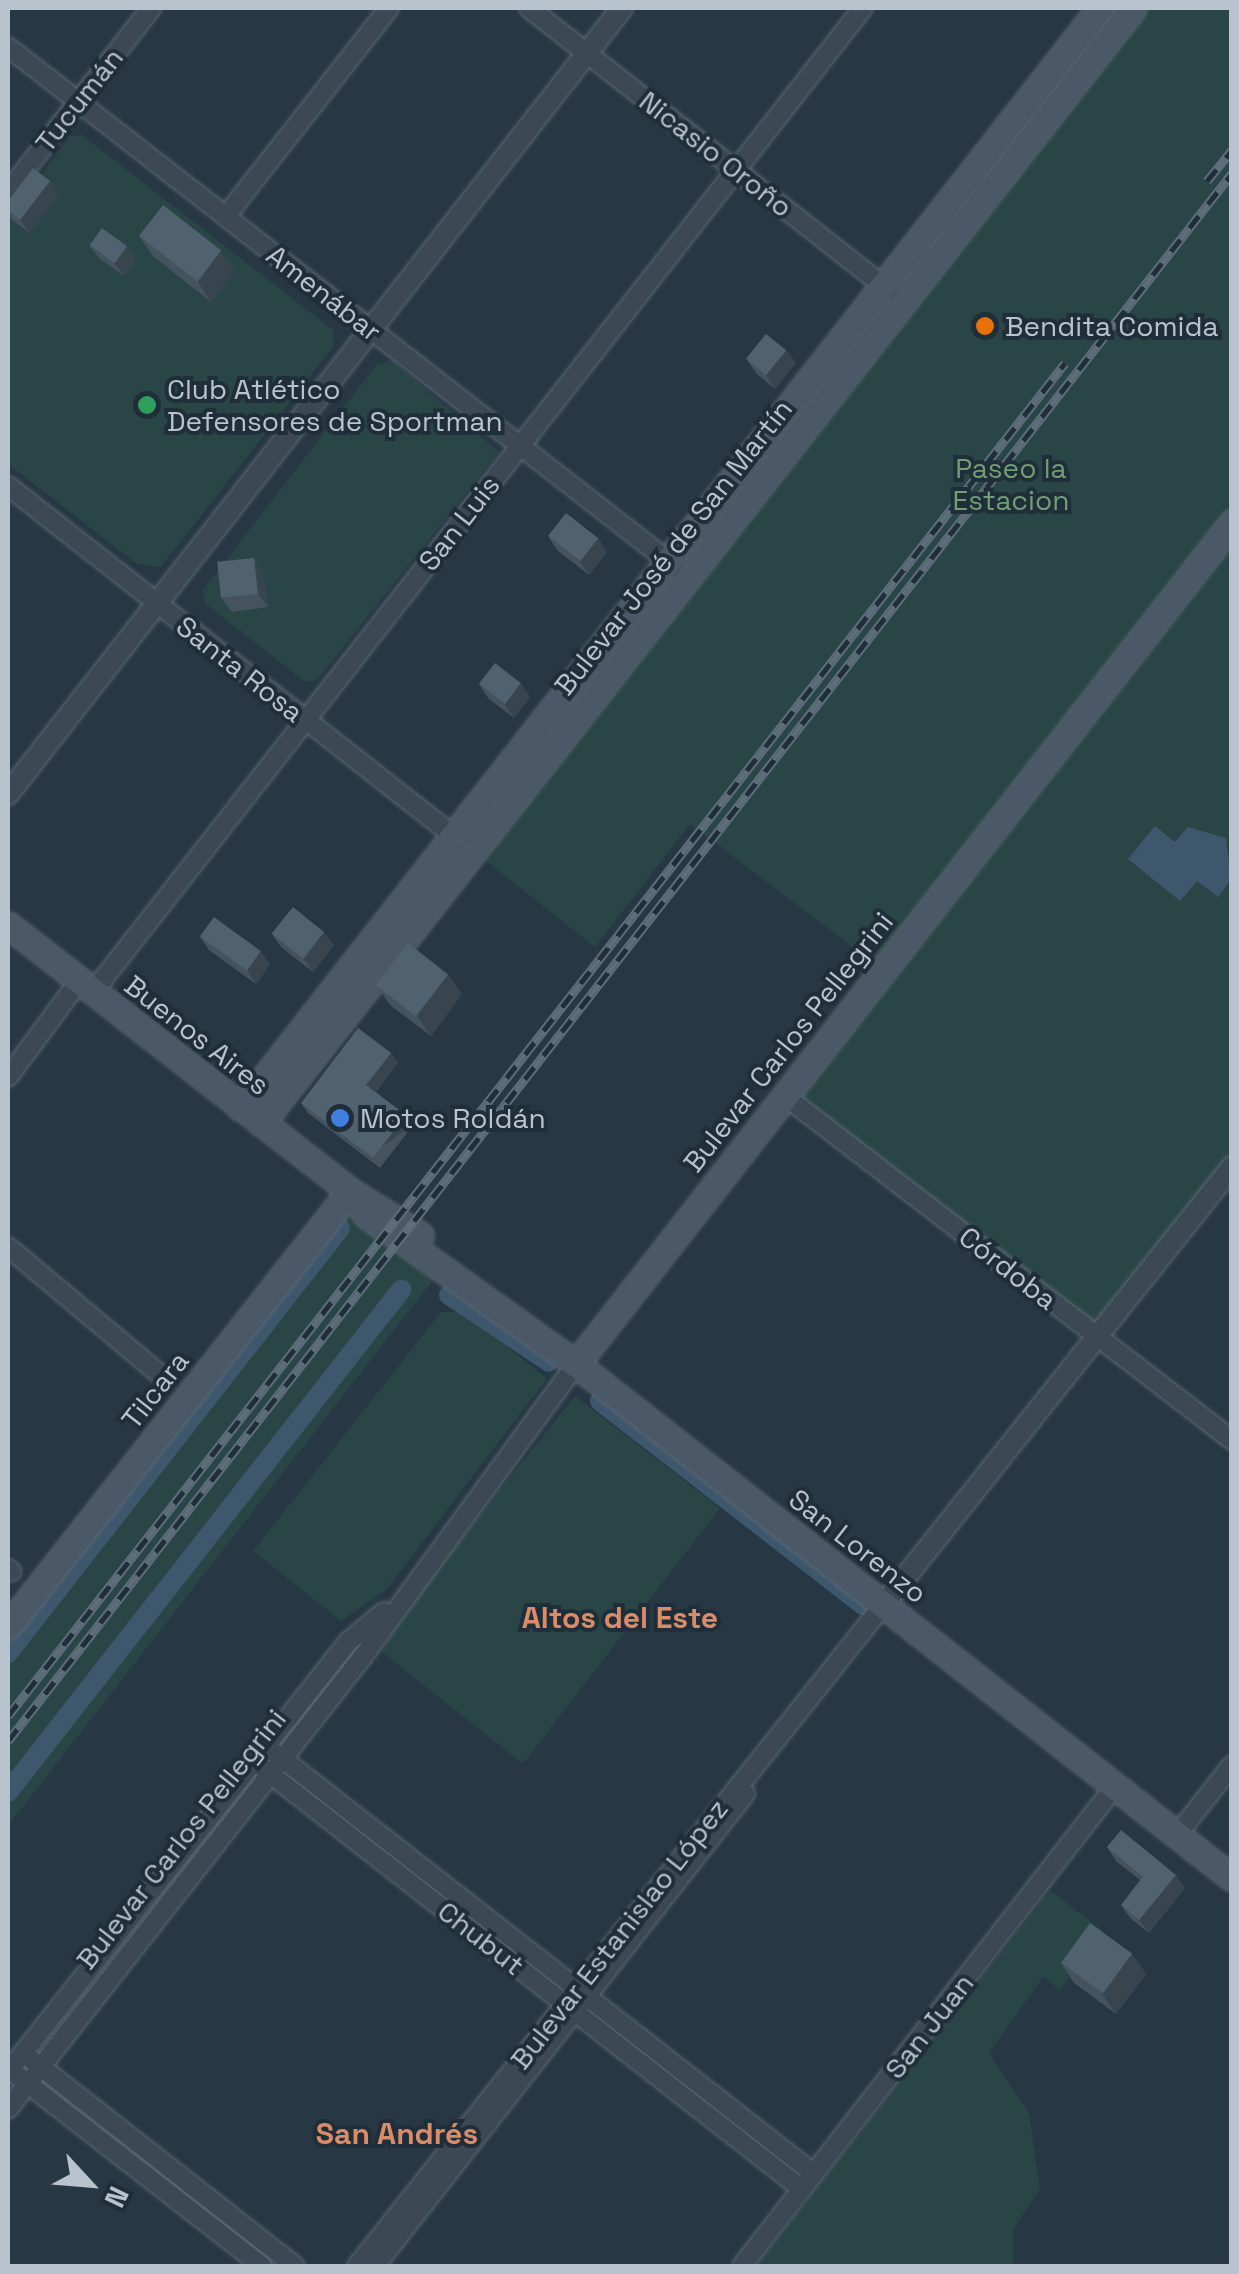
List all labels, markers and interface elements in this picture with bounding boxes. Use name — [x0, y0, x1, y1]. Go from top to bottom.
street label: Tucumán — [28, 41, 130, 159]
street label: Nicasio Oroño — [633, 84, 799, 224]
street label: Amenábar — [260, 238, 388, 348]
place label: Bendita Comida — [1005, 309, 1219, 343]
marker: Bendita Comida — [974, 315, 996, 337]
place label: Club Atlético Defensores de Sportman — [167, 372, 503, 438]
street label: Bulevar José de San Martín — [547, 392, 799, 702]
marker: Club Atlético Defensores de Sportman — [136, 394, 158, 416]
park label: Paseo la Estacion — [953, 451, 1069, 517]
street label: San Luis — [411, 469, 507, 577]
street label: Santa Rosa — [170, 609, 310, 729]
street label: Bulevar Carlos Pellegrini — [676, 905, 900, 1179]
street label: Buenos Aires — [118, 968, 276, 1102]
place label: Motos Roldán — [360, 1101, 546, 1135]
marker: Motos Roldán — [329, 1107, 351, 1129]
street label: Córdoba — [952, 1219, 1064, 1317]
street label: Tilcara — [114, 1345, 196, 1435]
street label: San Lorenzo — [783, 1482, 933, 1610]
district label: Altos del Este — [522, 1600, 718, 1636]
street label: Bulevar Carlos Pellegrini — [69, 1702, 293, 1976]
street label: Bulevar Estanislao López — [503, 1792, 735, 2076]
street label: Chubut — [431, 1894, 531, 1982]
street label: San Juan — [878, 1967, 980, 2085]
district label: San Andrés — [316, 2116, 478, 2152]
north arrow — [40, 2134, 140, 2234]
text: N — [97, 2181, 137, 2213]

